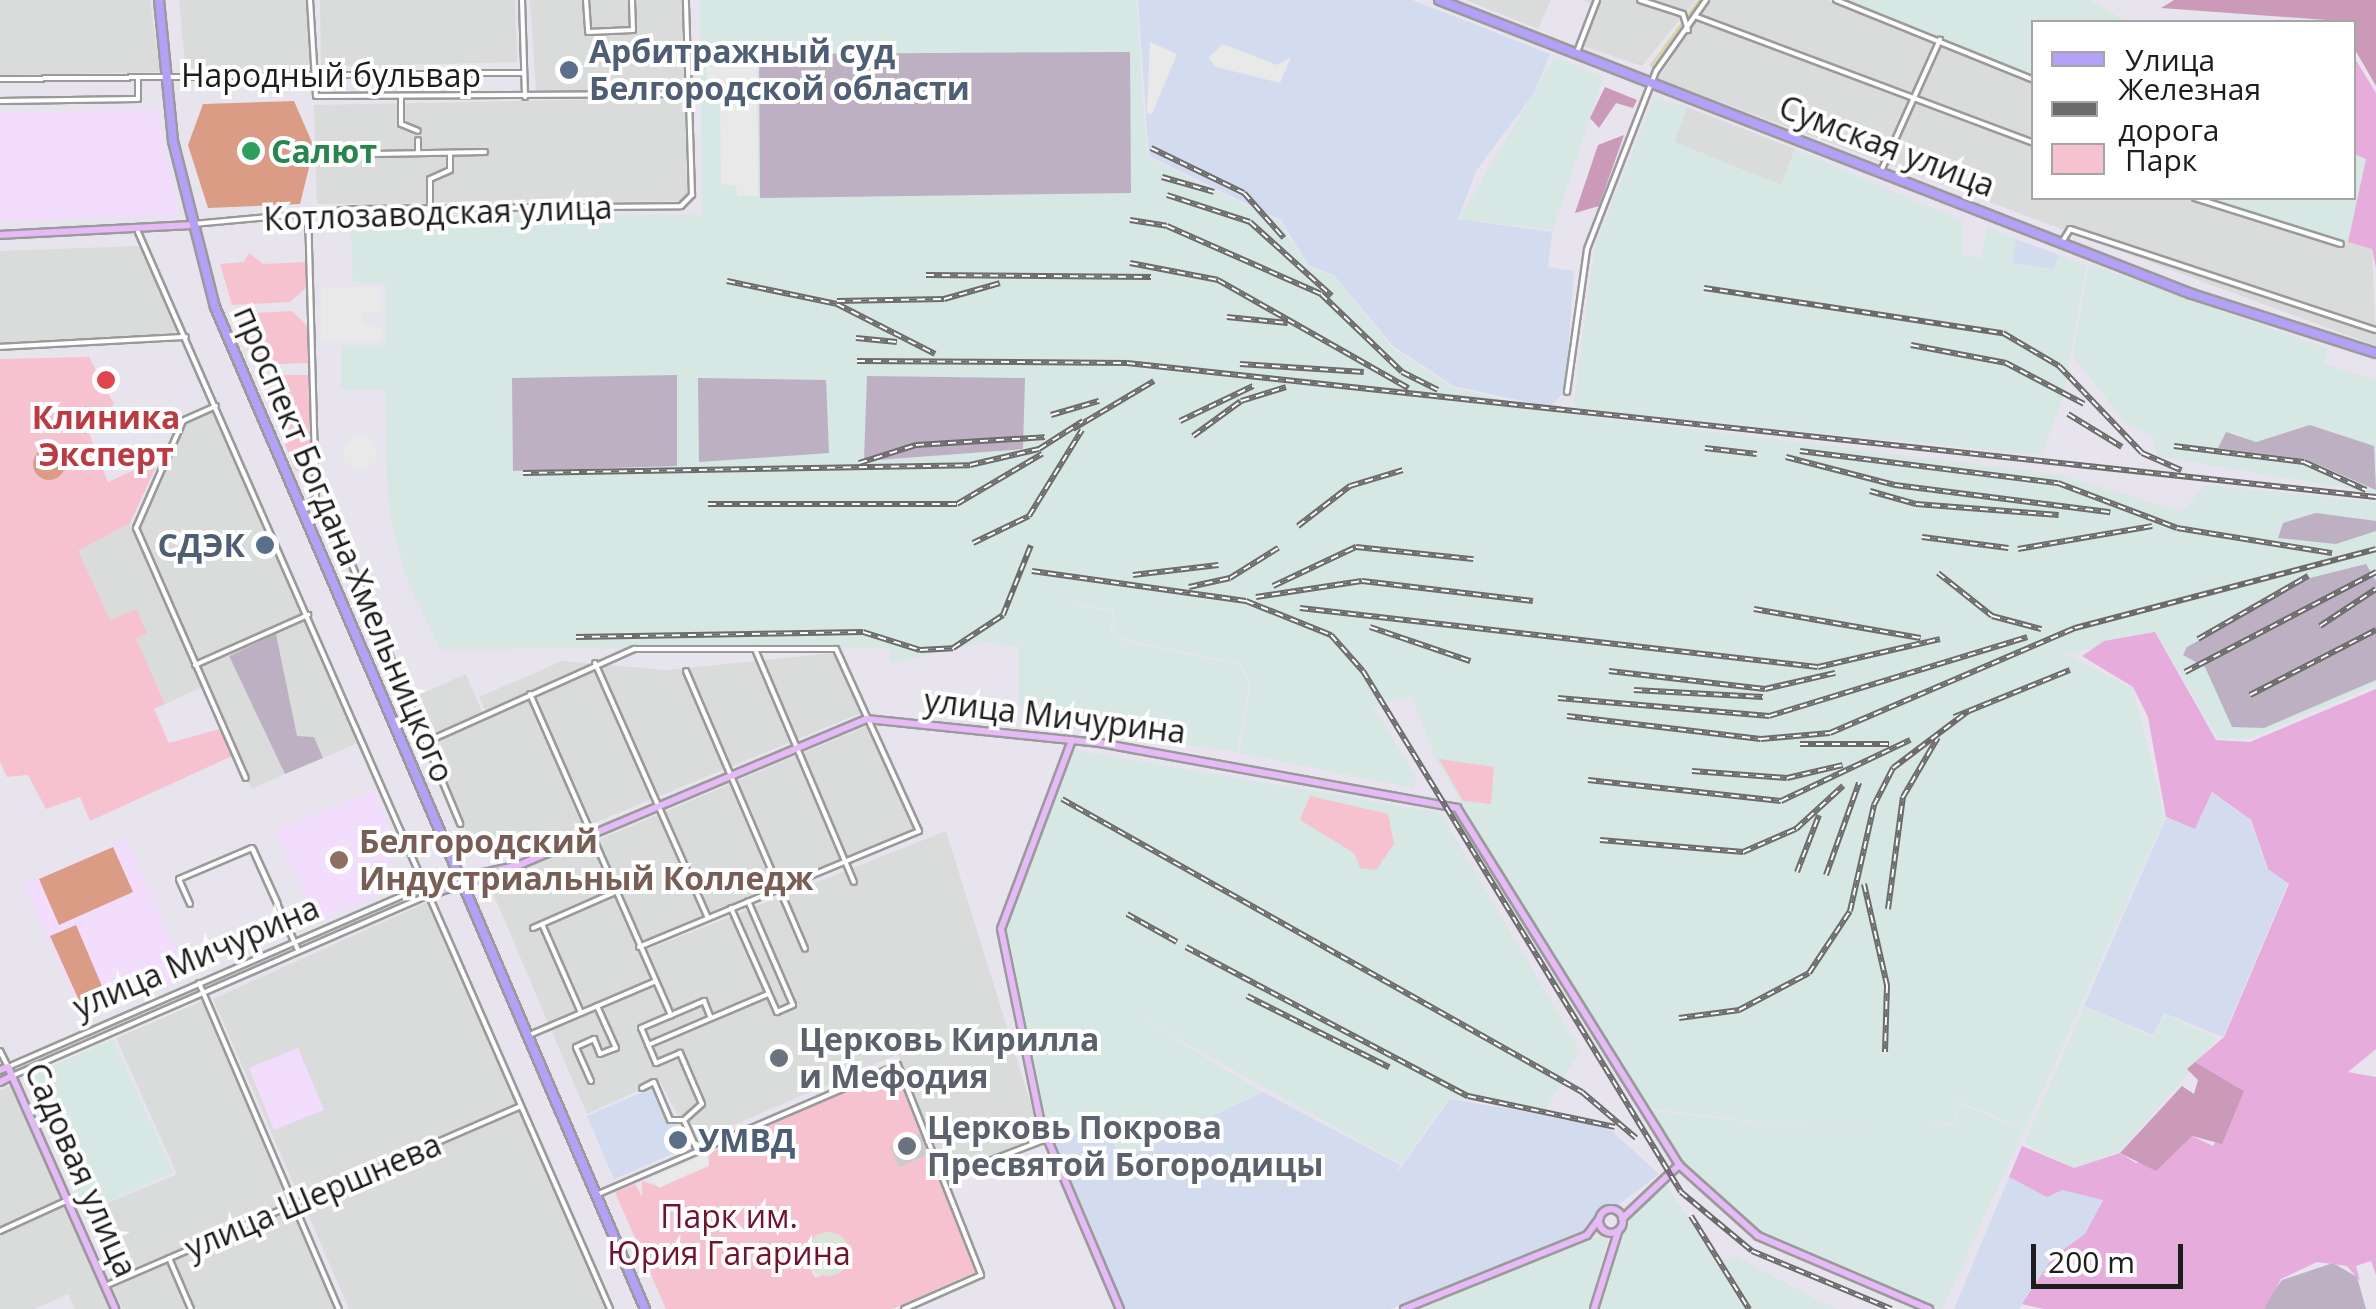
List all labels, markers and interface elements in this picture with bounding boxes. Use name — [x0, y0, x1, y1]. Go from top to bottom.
legend — [2031, 20, 2356, 200]
place label: Арбитражный суд Белгородской области — [589, 33, 970, 108]
text: Улица — [2125, 39, 2215, 80]
street label: Народный бульвар — [181, 56, 481, 94]
marker: Арбитражный суд Белгородской области — [558, 59, 580, 81]
text: Железная дорога — [2118, 68, 2261, 150]
street label: Сумская улица — [1774, 87, 2000, 205]
place label: Салют — [271, 132, 377, 170]
text: Парк — [2125, 139, 2197, 180]
marker: Салют — [240, 140, 262, 162]
street label: Котлозаводская улица — [263, 188, 613, 238]
street label: проспект Богдана Хмельницкого — [226, 300, 462, 788]
marker: Клиника Эксперт — [93, 367, 119, 393]
place label: Клиника Эксперт — [32, 399, 180, 474]
place label: СДЭК — [157, 526, 245, 564]
marker: СДЭК — [254, 534, 276, 556]
street label: улица Мичурина — [922, 681, 1188, 751]
place label: Белгородский Индустриальный Колледж — [359, 823, 813, 898]
marker: Белгородский Индустриальный Колледж — [328, 849, 350, 871]
street label: улица Мичурина — [67, 888, 325, 1026]
place label: Церковь Кирилла и Мефодия — [799, 1021, 1099, 1096]
marker: Церковь Кирилла и Мефодия — [768, 1047, 790, 1069]
street label: Садовая улица — [17, 1057, 145, 1283]
place label: Церковь Покрова Пресвятой Богородицы — [927, 1109, 1323, 1184]
place label: УМВД — [698, 1121, 795, 1159]
street label: улица Шершнева — [179, 1125, 447, 1267]
marker: УМВД — [667, 1129, 689, 1151]
marker: Церковь Покрова Пресвятой Богородицы — [896, 1135, 918, 1157]
park label: Парк им. Юрия Гагарина — [607, 1198, 851, 1273]
scale bar — [2036, 1224, 2188, 1286]
text: 200 m — [2048, 1241, 2135, 1282]

